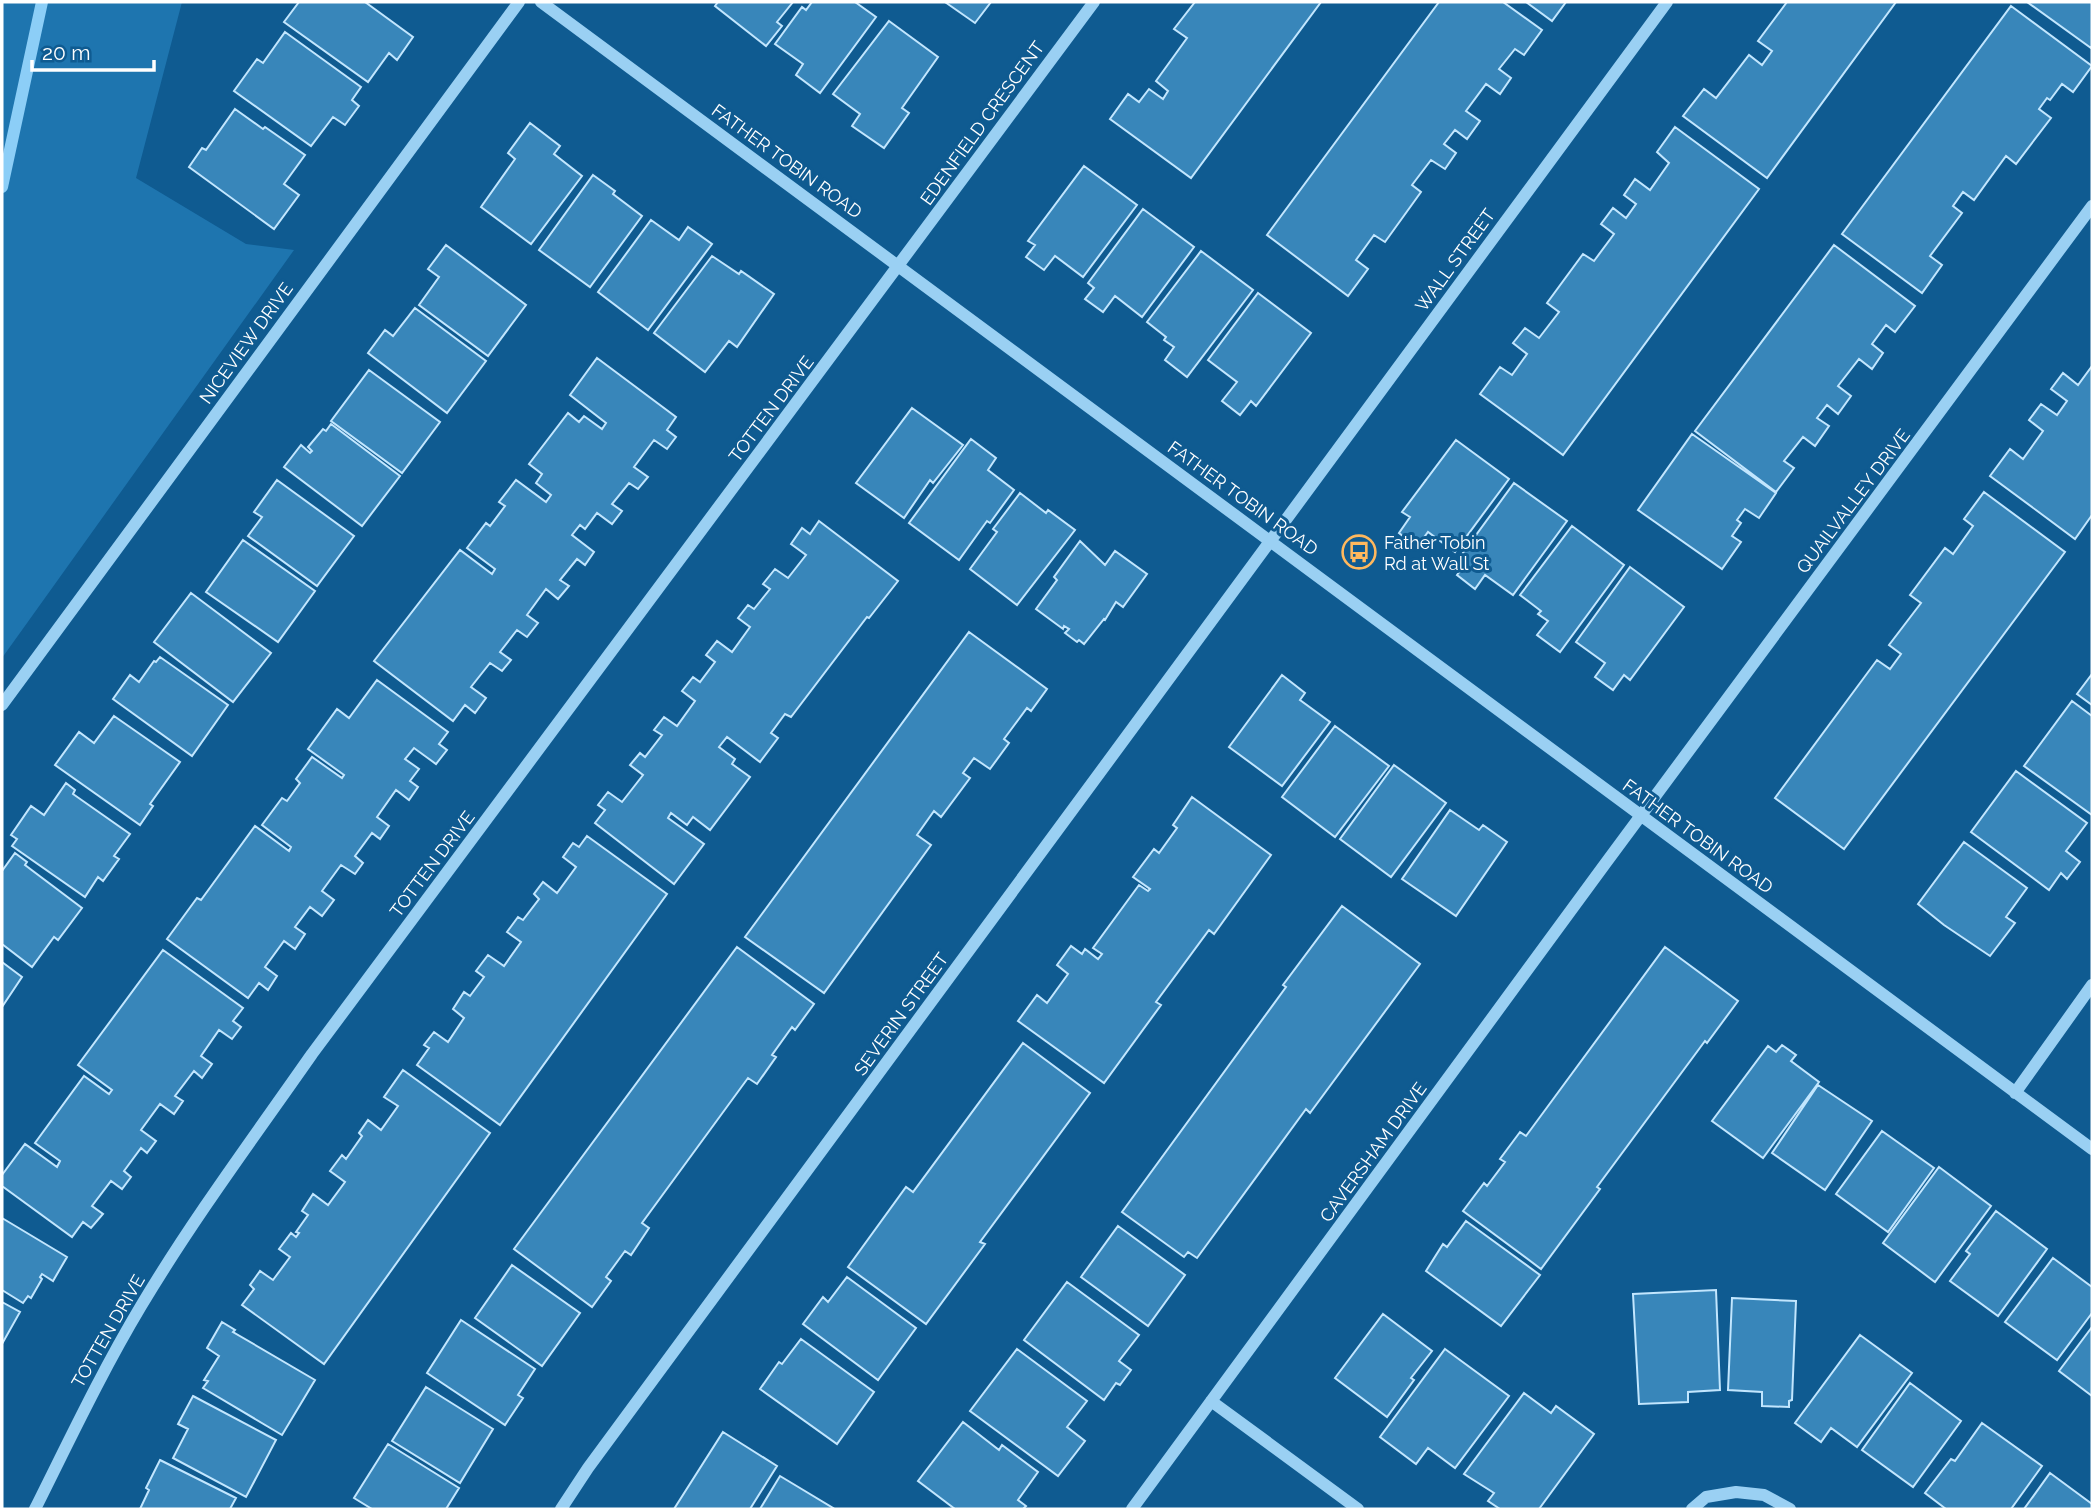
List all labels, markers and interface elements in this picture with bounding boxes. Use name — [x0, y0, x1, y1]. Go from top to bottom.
scale bar — [32, 28, 154, 72]
street label: EDENFIELD CRESCENT — [916, 37, 1048, 209]
text: 20 m — [42, 40, 90, 65]
street label: FATHER TOBIN ROAD — [708, 100, 866, 223]
street label: WALL STREET — [1411, 205, 1499, 315]
street label: NICEVIEW DRIVE — [195, 278, 297, 408]
street label: TOTTEN DRIVE — [724, 352, 818, 466]
street label: QUAILVALLEY DRIVE — [1792, 425, 1914, 577]
street label: FATHER TOBIN ROAD — [1164, 437, 1322, 560]
place label: Father Tobin Rd at Wall St — [1384, 532, 1489, 574]
bus stop icon: Father Tobin Rd at Wall St — [1340, 533, 1378, 571]
street label: FATHER TOBIN ROAD — [1619, 775, 1777, 898]
street label: TOTTEN DRIVE — [385, 807, 479, 921]
street label: SEVERIN STREET — [850, 949, 953, 1079]
street label: CAVERSHAM DRIVE — [1315, 1078, 1431, 1226]
street label: TOTTEN DRIVE — [67, 1271, 149, 1391]

